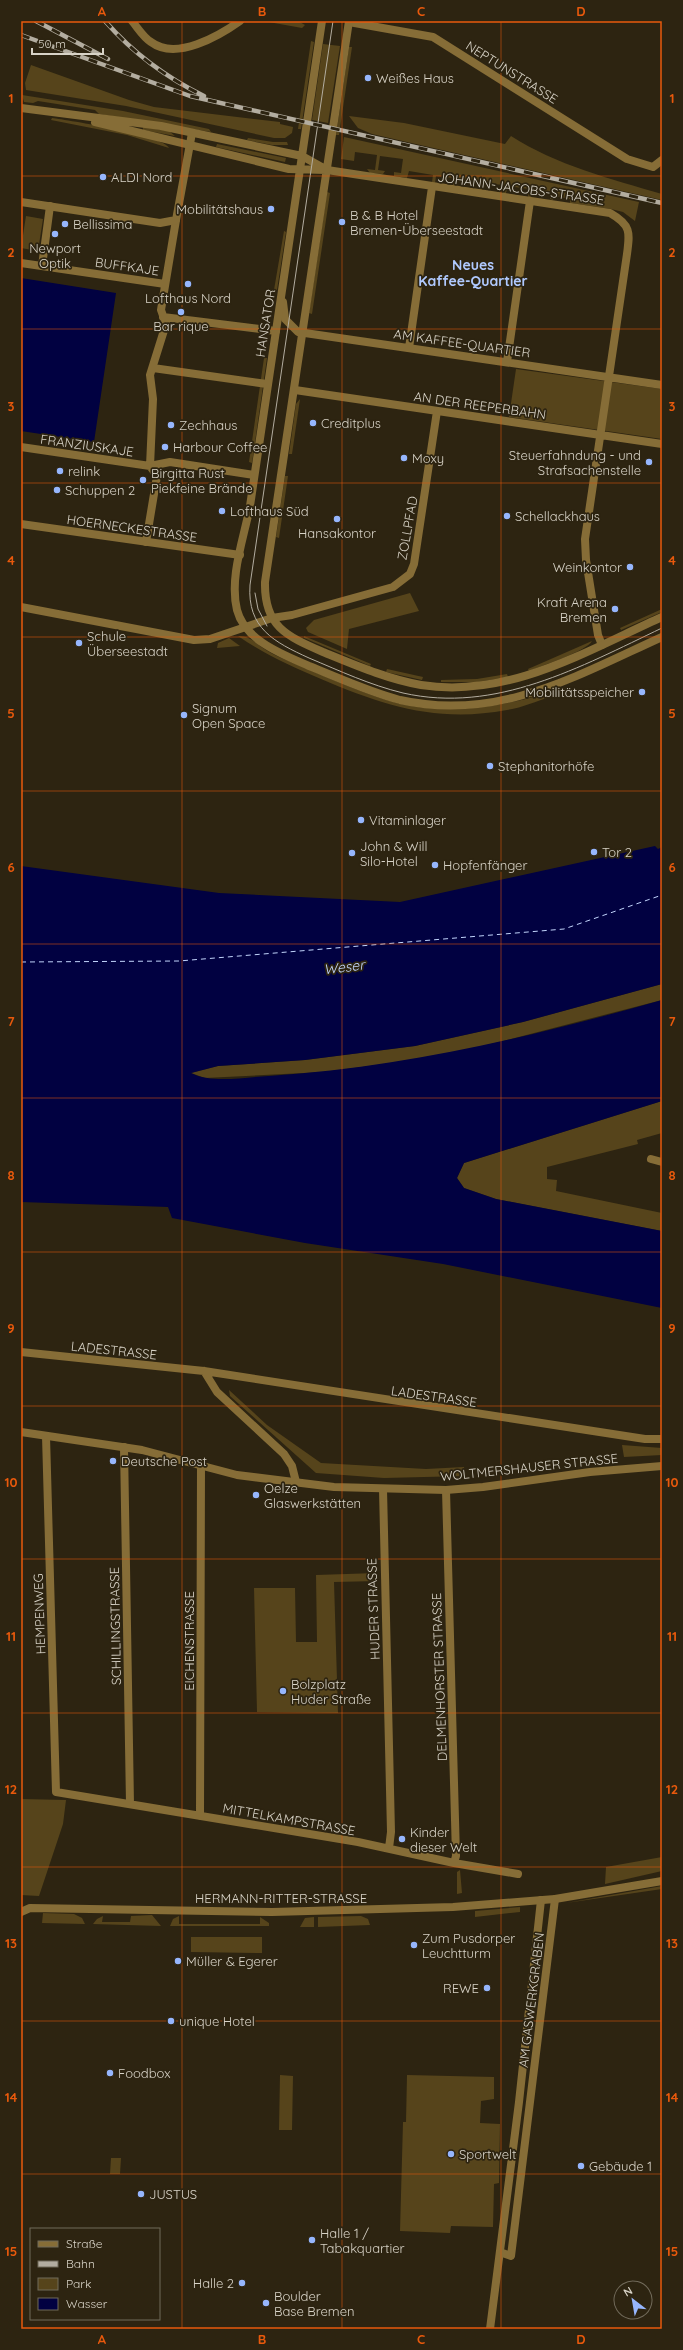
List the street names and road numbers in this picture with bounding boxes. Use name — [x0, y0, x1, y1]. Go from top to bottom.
street label: NEPTUNSTRASSE — [463, 37, 561, 107]
street label: JOHANN-JACOBS-STRASSE — [437, 168, 605, 208]
street label: BUFFKAJE — [94, 254, 160, 278]
street label: HANSATOR — [252, 288, 278, 358]
street label: AM KAFFEE-QUARTIER — [393, 325, 532, 361]
street label: AN DER REEPERBAHN — [413, 388, 547, 422]
street label: FRANZIUSKAJE — [39, 431, 135, 459]
street label: ZOLLPFAD — [394, 495, 420, 561]
street label: HOERNECKESTRASSE — [66, 511, 198, 545]
street label: LADESTRASSE — [70, 1338, 158, 1362]
street label: LADESTRASSE — [390, 1382, 478, 1410]
street label: WOLTMERSHAUSER STRASSE — [439, 1450, 619, 1484]
street label: HUDER STRASSE — [363, 1558, 383, 1660]
street label: SCHILLINGSTRASSE — [106, 1567, 124, 1685]
street label: HEMPENWEG — [30, 1573, 48, 1655]
street label: EICHENSTRASSE — [181, 1591, 197, 1691]
street label: DELMENHORSTER STRASSE — [428, 1593, 450, 1761]
street label: MITTELKAMPSTRASSE — [221, 1799, 357, 1839]
street label: HERMANN-RITTER-STRASSE — [195, 1890, 367, 1906]
street label: AM GASWERKGRABEN — [515, 1932, 547, 2068]

